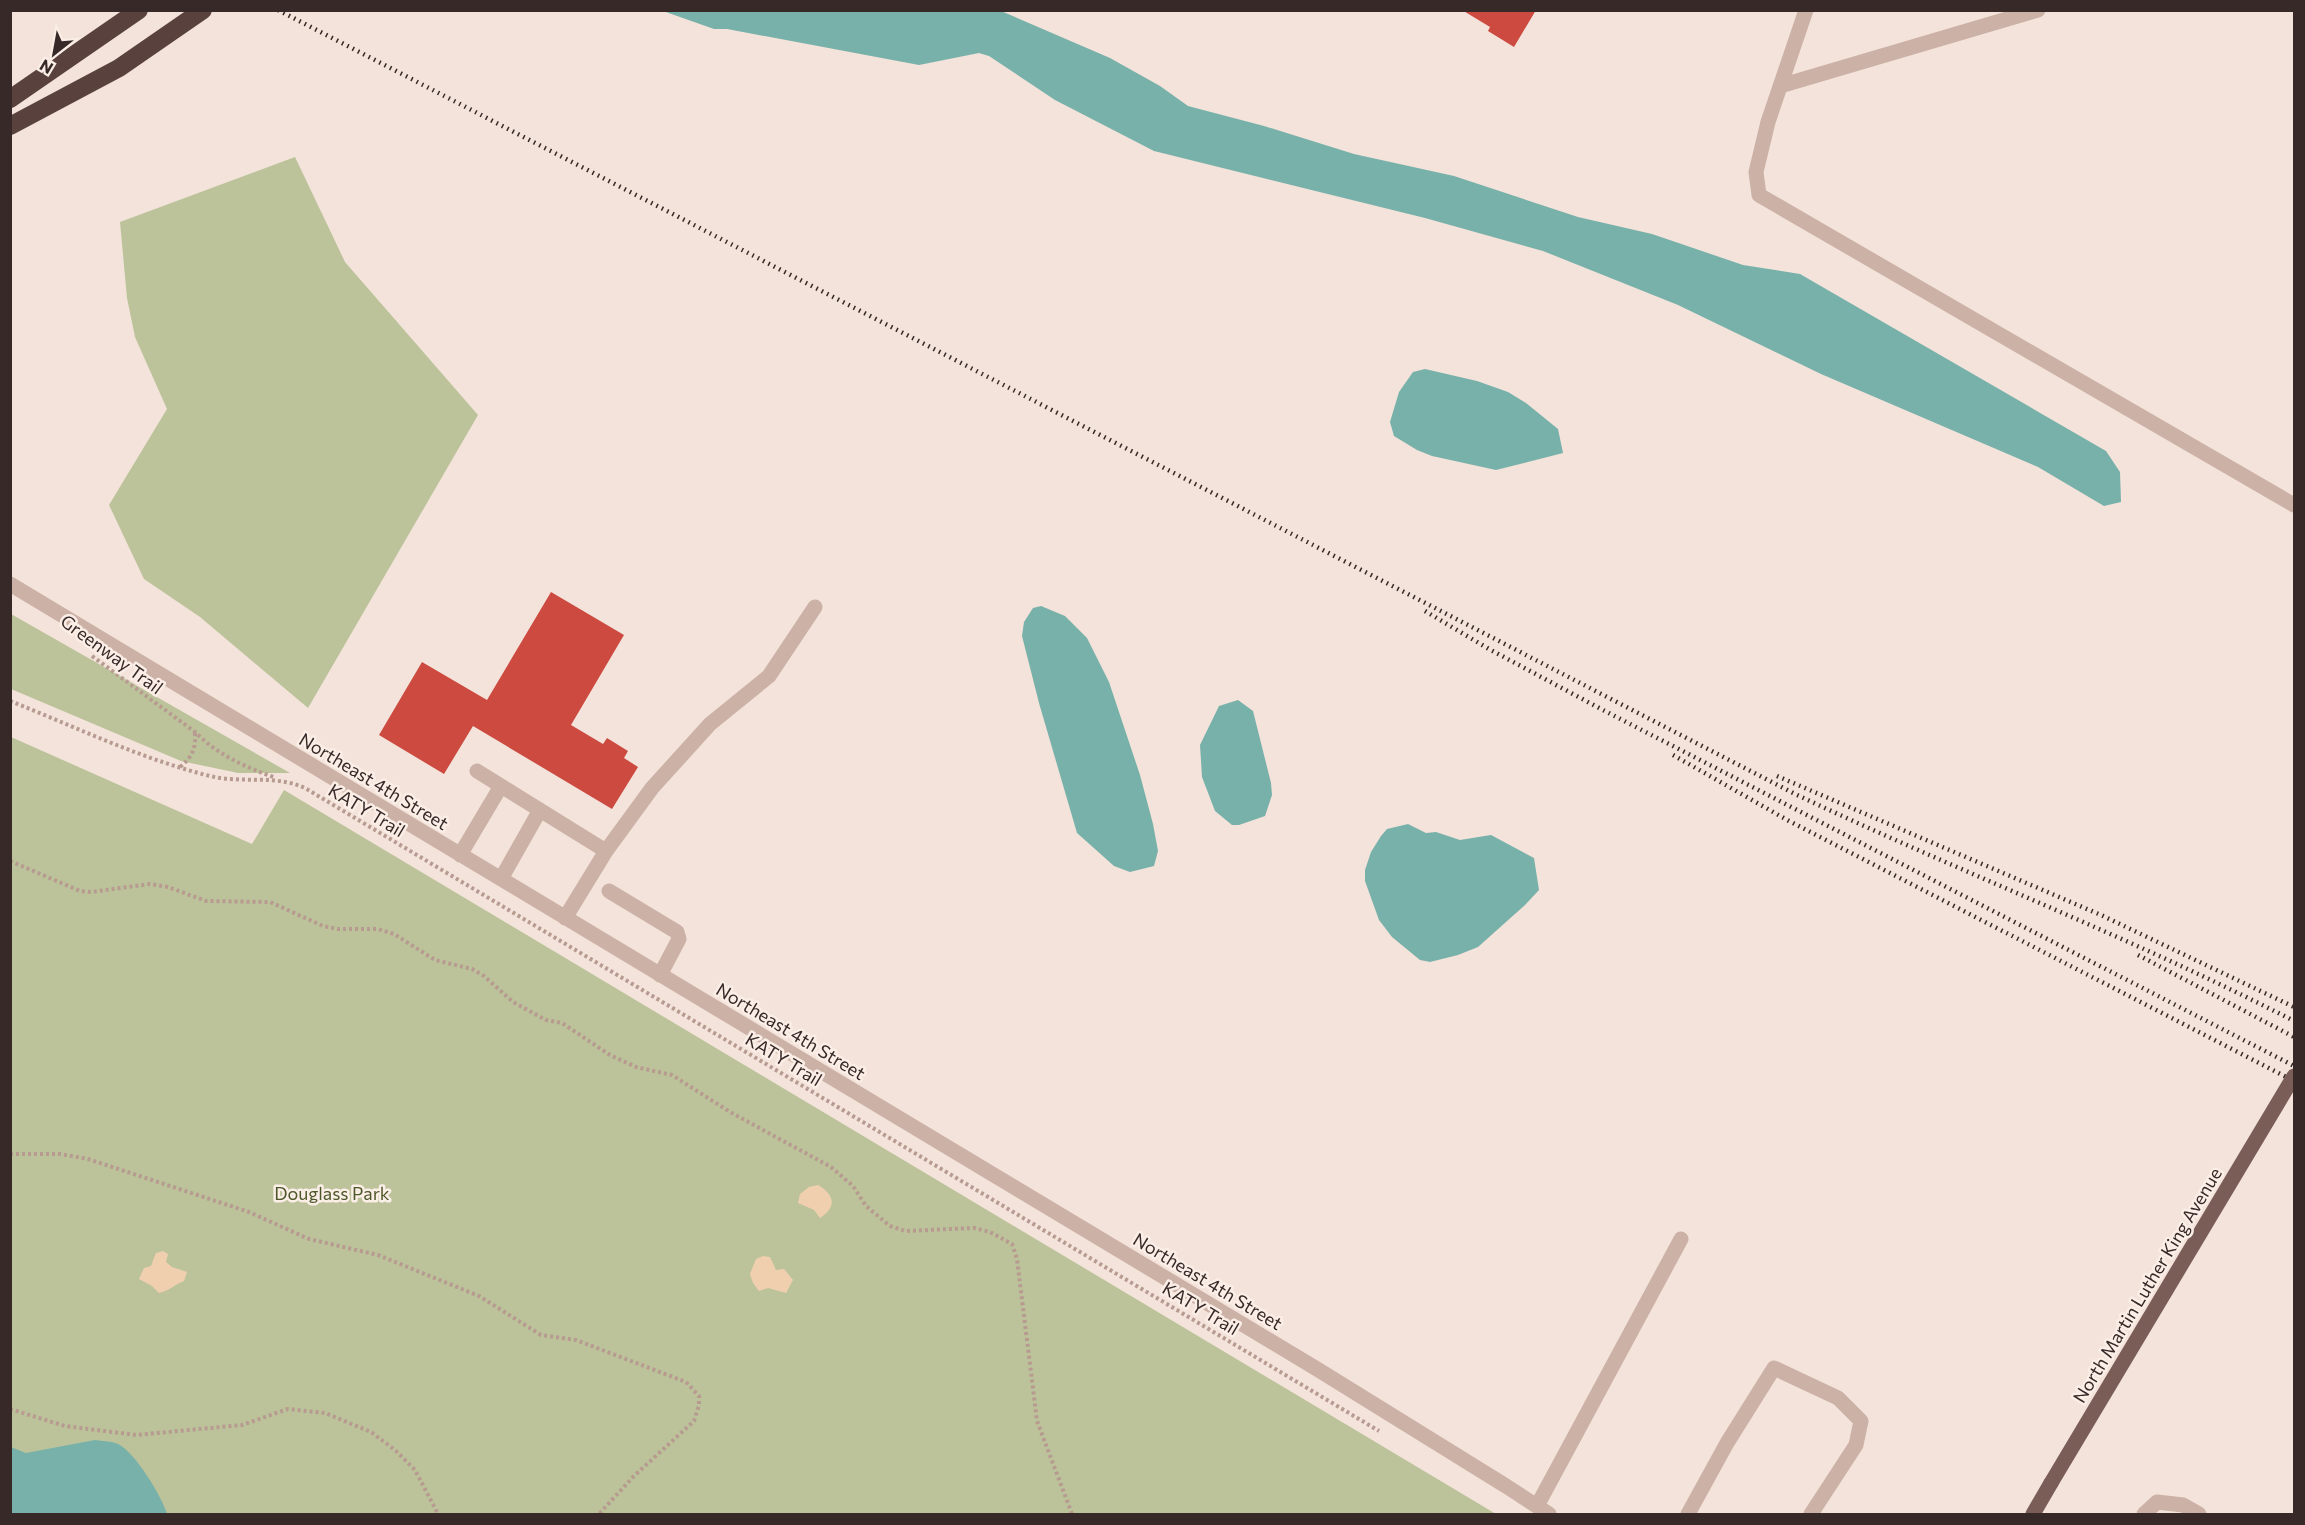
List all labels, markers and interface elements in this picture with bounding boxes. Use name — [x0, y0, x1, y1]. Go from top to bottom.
north arrow — [24, 24, 84, 84]
text: N — [36, 56, 56, 79]
street label: Greenway Trail — [57, 610, 167, 698]
street label: Northeast 4th Street — [296, 728, 452, 834]
street label: KATY Trail — [325, 779, 409, 841]
street label: Northeast 4th Street — [713, 978, 869, 1084]
street label: KATY Trail — [742, 1028, 826, 1090]
street label: North Martin Luther King Avenue — [2068, 1163, 2226, 1407]
park label: Douglass Park — [274, 1182, 390, 1204]
street label: Northeast 4th Street — [1130, 1228, 1286, 1334]
street label: KATY Trail — [1159, 1277, 1243, 1339]

